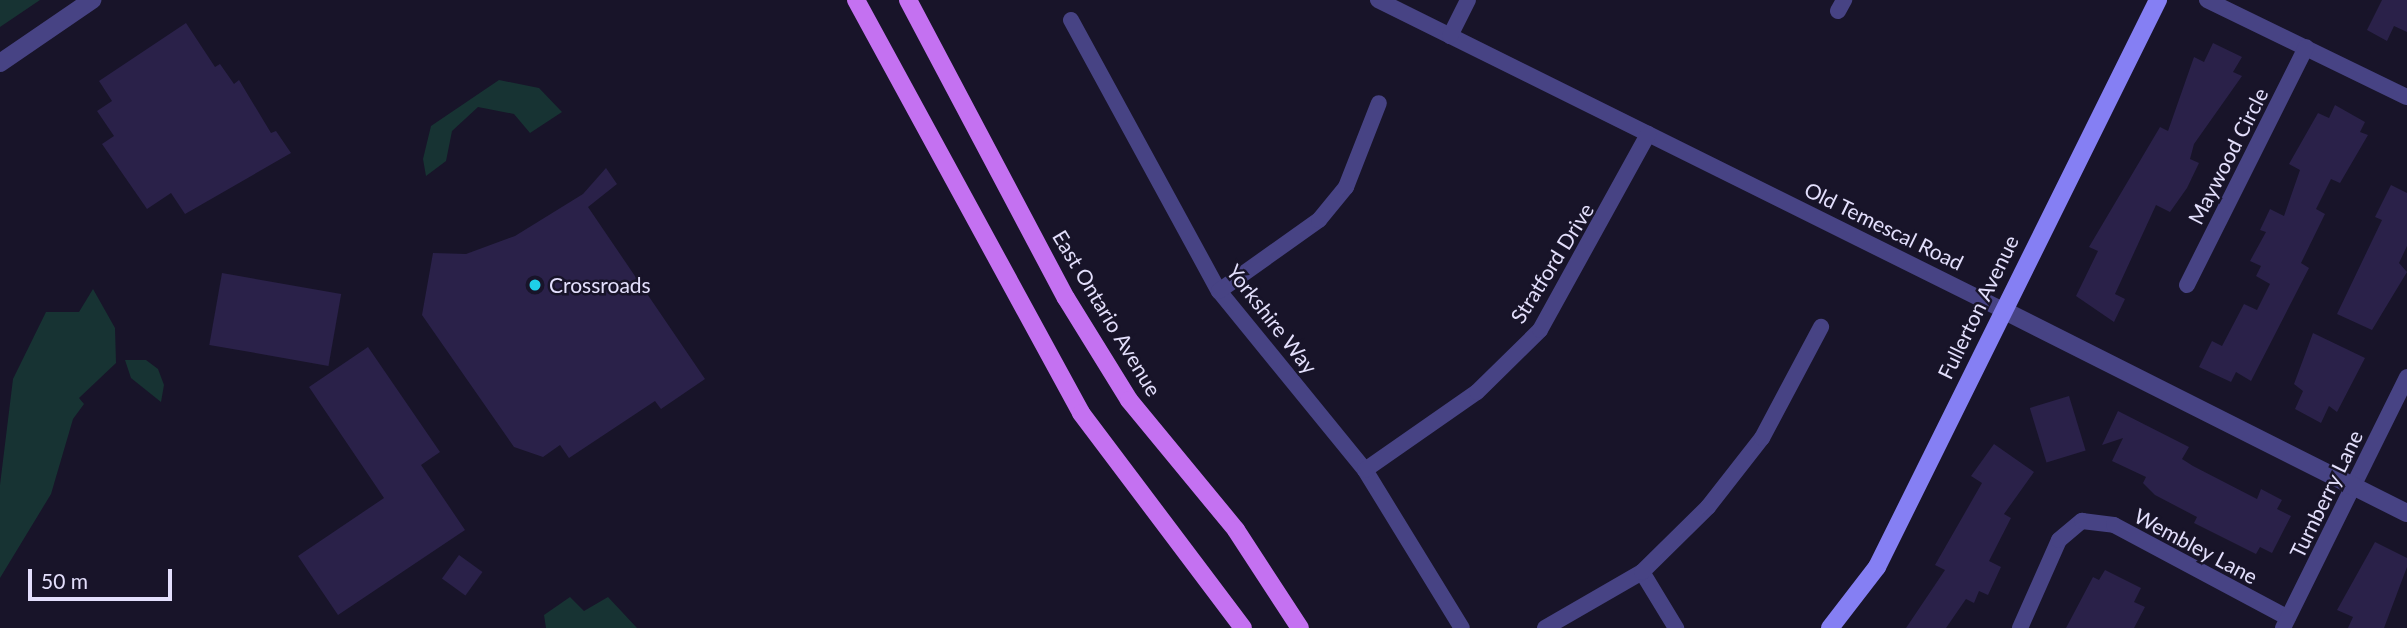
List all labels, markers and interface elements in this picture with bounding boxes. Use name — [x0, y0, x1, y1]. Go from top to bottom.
street label: Maywood Circle — [2183, 84, 2273, 228]
street label: Old Temescal Road — [1800, 176, 1968, 276]
street label: Stratford Drive — [1505, 198, 1599, 328]
street label: East Ontario Avenue — [1047, 225, 1167, 401]
street label: Fullerton Avenue — [1932, 231, 2024, 383]
street label: Yorkshire Way — [1221, 259, 1323, 379]
place label: Crossroads — [549, 272, 651, 298]
marker: Crossroads — [527, 277, 543, 293]
street label: Turnberry Lane — [2284, 426, 2368, 562]
street label: Wembley Lane — [2130, 503, 2262, 589]
scale bar — [32, 554, 175, 598]
text: 50 m — [41, 568, 88, 593]

